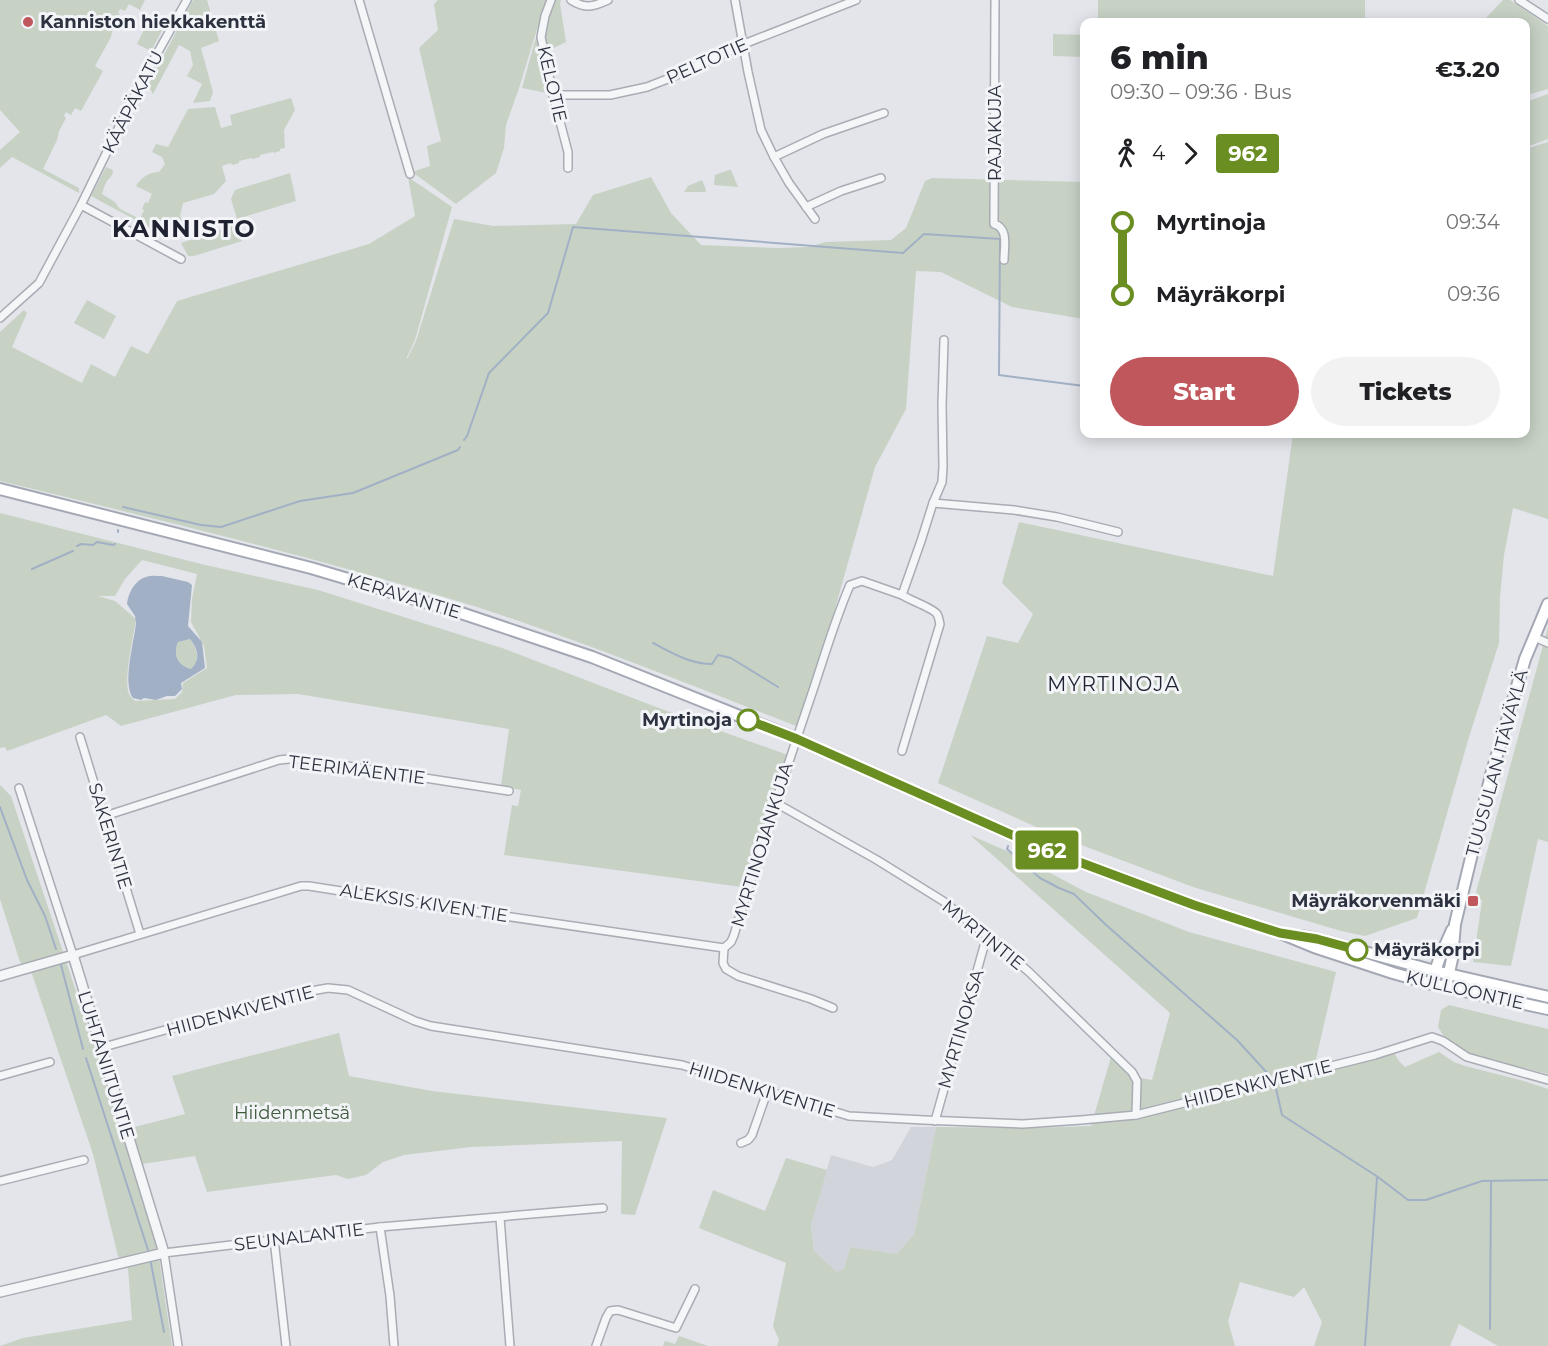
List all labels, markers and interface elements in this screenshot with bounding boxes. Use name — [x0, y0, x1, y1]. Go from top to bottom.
place label: Kanniston hiekkakenttä — [40, 11, 266, 33]
marker: Kanniston hiekkakenttä — [21, 15, 35, 29]
street label: PELTOTIE — [663, 33, 751, 89]
text: 6 min — [1110, 37, 1209, 77]
street label: KELOTIE — [533, 44, 571, 124]
street label: KÄÄPÄKATU — [98, 47, 168, 157]
text: €3.20 — [1435, 56, 1500, 83]
text: 09:30 – 09:36 · Bus — [1110, 80, 1292, 104]
street label: RAJAKUJA — [984, 85, 1006, 181]
icon: walk — [1110, 137, 1143, 170]
icon: forward — [1174, 137, 1207, 170]
text: 4 — [1152, 141, 1165, 165]
text: 962 — [1228, 141, 1267, 166]
text: Myrtinoja — [1156, 209, 1266, 236]
text: 09:34 — [1446, 210, 1500, 234]
district label: KANNISTO — [112, 214, 256, 243]
text: Mäyräkorpi — [1156, 281, 1285, 308]
text: 09:36 — [1447, 282, 1500, 306]
button: Start — [1110, 357, 1299, 426]
button: Tickets — [1311, 357, 1500, 426]
street label: KERAVANTIE — [345, 568, 463, 624]
street label: TUUSULAN ITÄVÄYLÄ — [1461, 667, 1533, 859]
district label: MYRTINOJA — [1047, 672, 1181, 696]
place label: Myrtinoja — [642, 709, 732, 731]
marker: Myrtinoja — [737, 709, 759, 731]
street label: TEERIMÄENTIE — [287, 751, 427, 789]
street label: MYRTINOJANKUJA — [726, 760, 798, 930]
street label: SAKERINTIE — [83, 780, 137, 892]
line badge: 962 — [1012, 830, 1082, 870]
text: 962 — [1027, 838, 1067, 863]
street label: ALEKSIS KIVEN TIE — [338, 879, 510, 927]
place label: Mäyräkorvenmäki — [1291, 890, 1461, 912]
marker: Mäyräkorvenmäki — [1466, 894, 1480, 908]
street label: MYRTINTIE — [938, 895, 1028, 975]
marker: Mäyräkorpi — [1346, 939, 1368, 961]
place label: Mäyräkorpi — [1374, 939, 1480, 961]
street label: KULLOONTIE — [1404, 966, 1526, 1014]
street label: MYRTINOKSA — [933, 967, 989, 1091]
street label: HIIDENKIVENTIE — [164, 981, 316, 1041]
street label: LUHTANIITUNTIE — [73, 988, 139, 1142]
street label: HIIDENKIVENTIE — [1182, 1055, 1334, 1113]
street label: HIIDENKIVENTIE — [686, 1057, 838, 1123]
park label: Hiidenmetsä — [234, 1102, 350, 1124]
street label: SEUNALANTIE — [233, 1218, 365, 1256]

